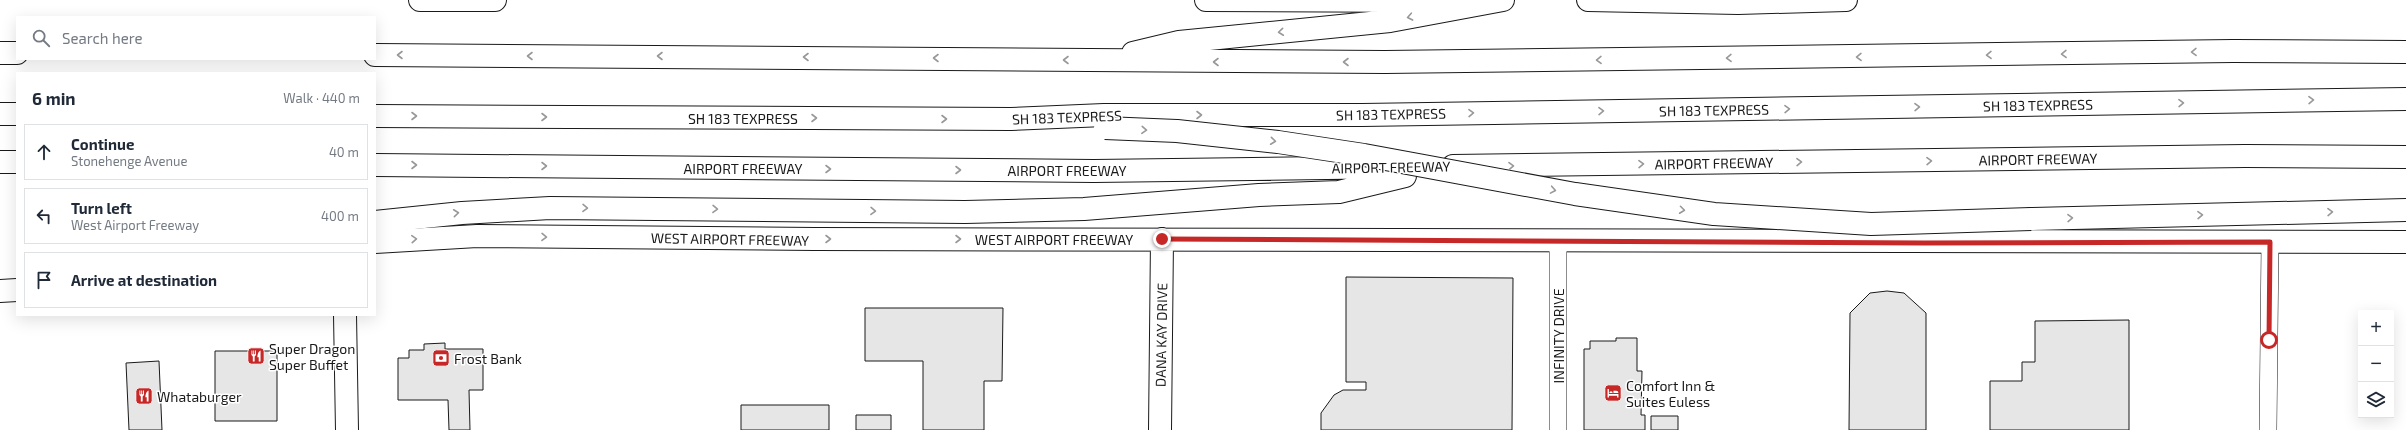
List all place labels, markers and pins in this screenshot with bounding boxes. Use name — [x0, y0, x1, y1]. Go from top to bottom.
place label: Super Dragon Super Buffet — [269, 340, 355, 373]
restaurant icon: Super Dragon Super Buffet — [246, 346, 266, 366]
bank icon: Frost Bank — [431, 348, 451, 368]
place label: Frost Bank — [454, 350, 522, 367]
place label: Comfort Inn & Suites Euless — [1626, 377, 1715, 410]
hotel icon: Comfort Inn & Suites Euless — [1603, 383, 1623, 403]
restaurant icon: Whataburger — [134, 386, 154, 406]
place label: Whataburger — [157, 388, 242, 405]

